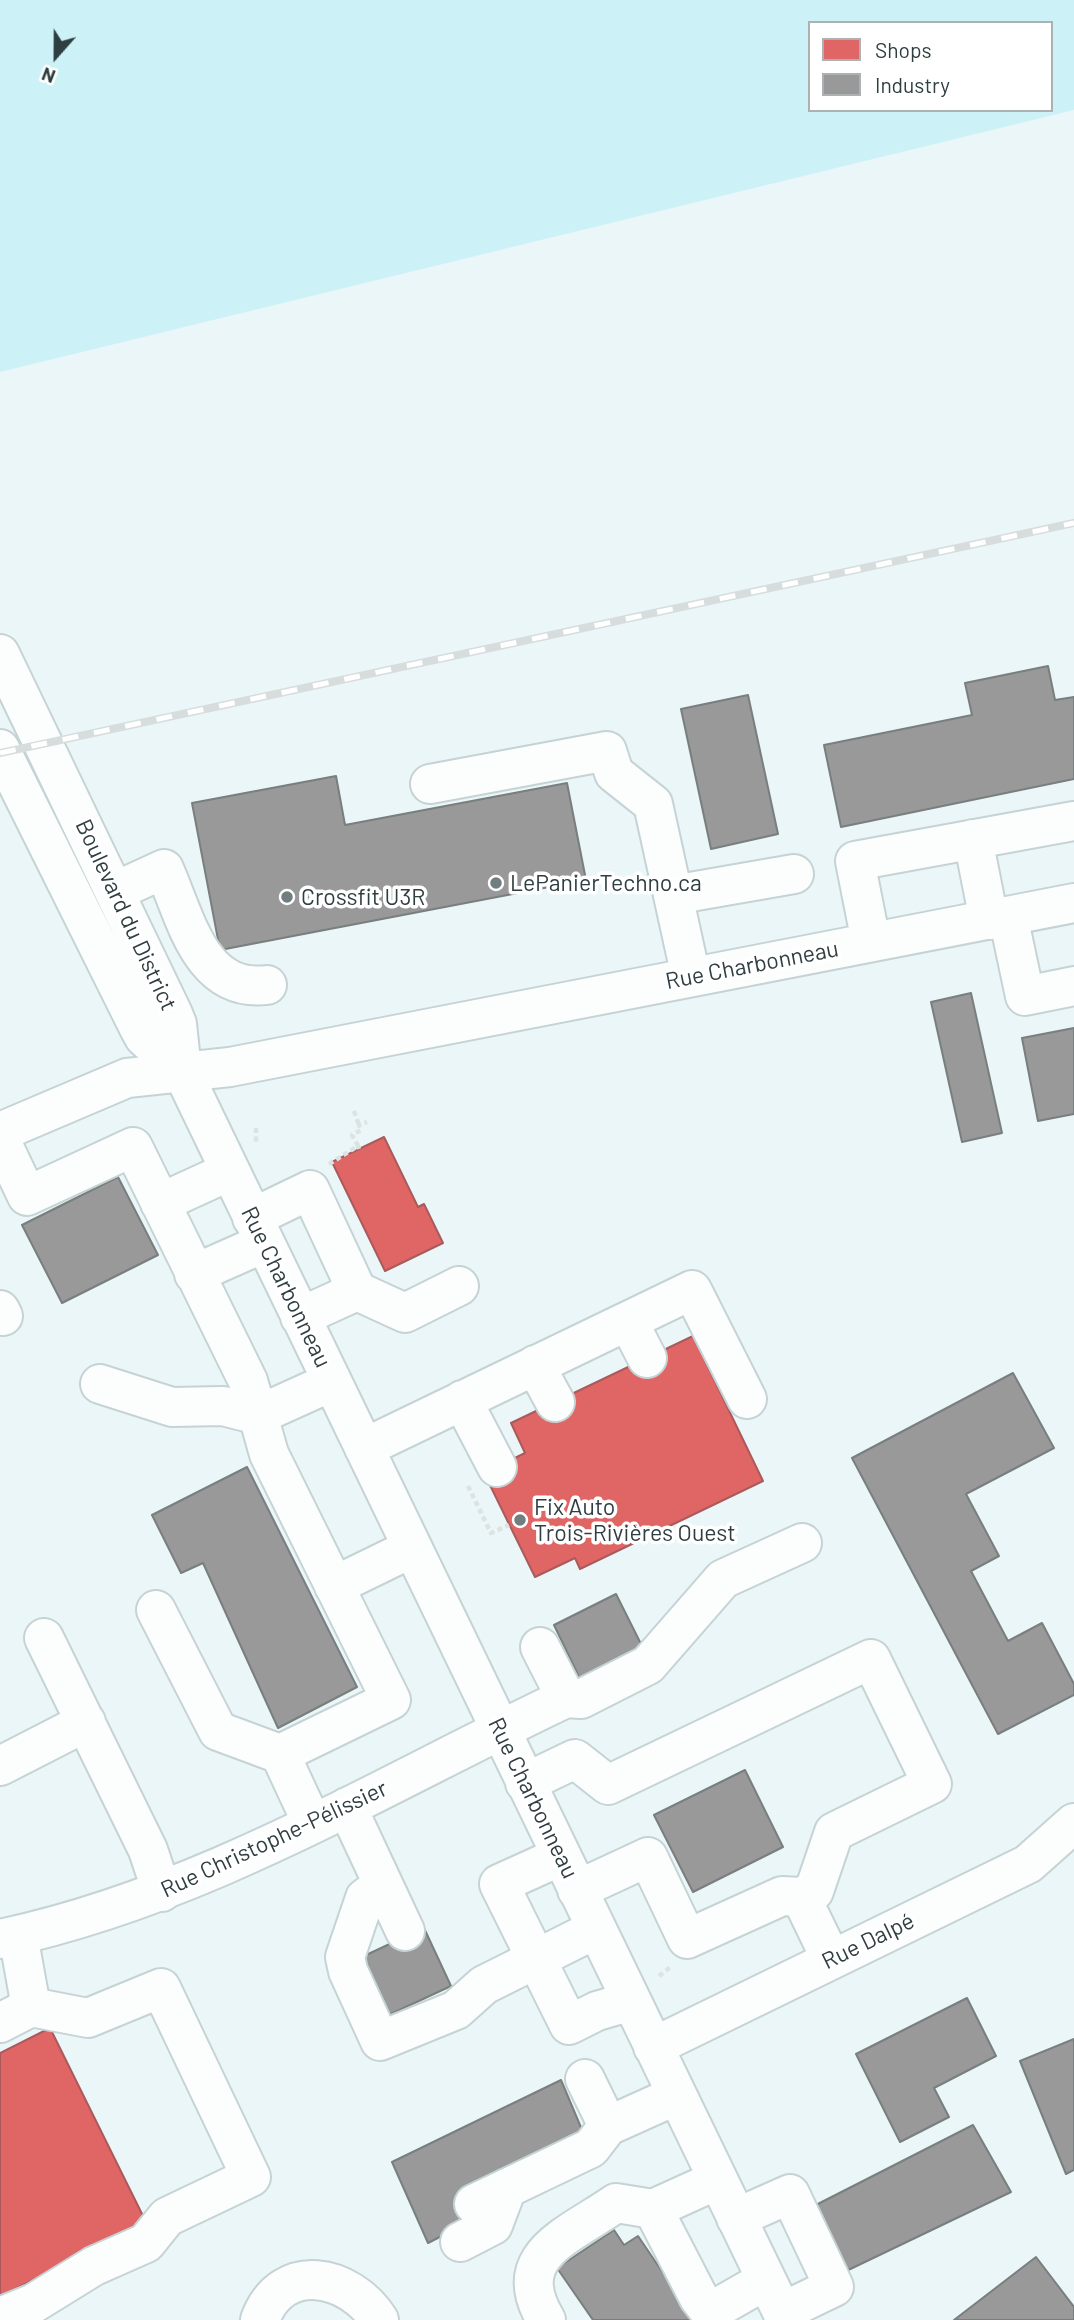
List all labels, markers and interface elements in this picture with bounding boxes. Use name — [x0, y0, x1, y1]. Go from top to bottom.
north arrow — [21, 21, 91, 91]
legend — [808, 21, 1053, 112]
text: Shops — [875, 37, 932, 62]
text: N — [38, 63, 58, 89]
text: Industry — [875, 72, 950, 97]
street label: Boulevard du District — [70, 815, 182, 1015]
place label: LePanierTechno.ca — [510, 869, 702, 897]
marker: LePanierTechno.ca — [488, 875, 504, 891]
place label: Crossfit U3R — [301, 883, 425, 911]
marker: Crossfit U3R — [279, 889, 295, 905]
street label: Rue Charbonneau — [663, 935, 841, 995]
street label: Rue Charbonneau — [235, 1202, 337, 1372]
place label: Fix Auto Trois-Rivières Ouest — [534, 1493, 736, 1547]
marker: Fix Auto Trois-Rivières Ouest — [512, 1512, 528, 1528]
street label: Rue Charbonneau — [482, 1713, 584, 1883]
street label: Rue Christophe-Pélissier — [156, 1774, 392, 1904]
street label: Rue Dalpé — [817, 1907, 919, 1975]

